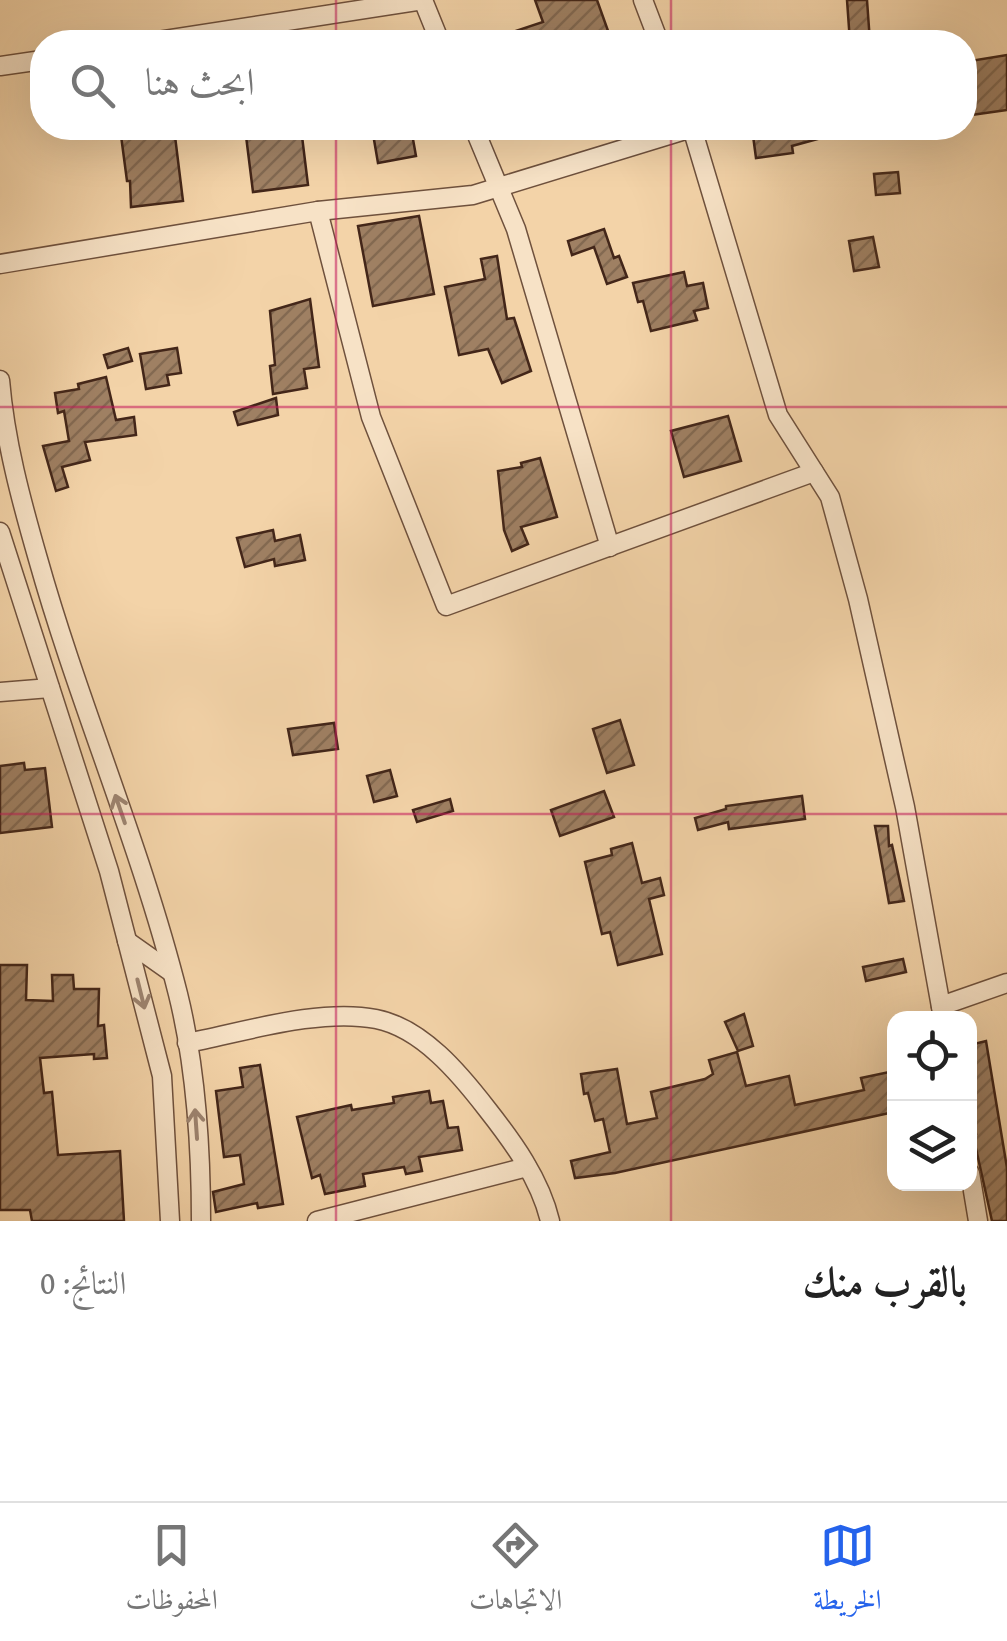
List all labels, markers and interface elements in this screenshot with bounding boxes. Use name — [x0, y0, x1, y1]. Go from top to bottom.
search box — [30, 30, 977, 140]
text: ابحث هنا — [145, 53, 255, 109]
icon: search — [65, 58, 120, 113]
one-way arrow — [110, 794, 128, 825]
one-way arrow — [132, 978, 151, 1009]
map controls — [887, 1011, 977, 1191]
button: locate — [887, 1011, 977, 1101]
button: layers — [887, 1101, 977, 1191]
one-way arrow — [187, 1108, 206, 1140]
text: بالقرب منك — [803, 1250, 967, 1311]
text: النتائج: 0 — [40, 1259, 126, 1306]
tab: المحفوظات — [126, 1518, 218, 1627]
tab: الاتجاهات — [469, 1518, 562, 1627]
tab: الخريطة — [813, 1518, 881, 1627]

